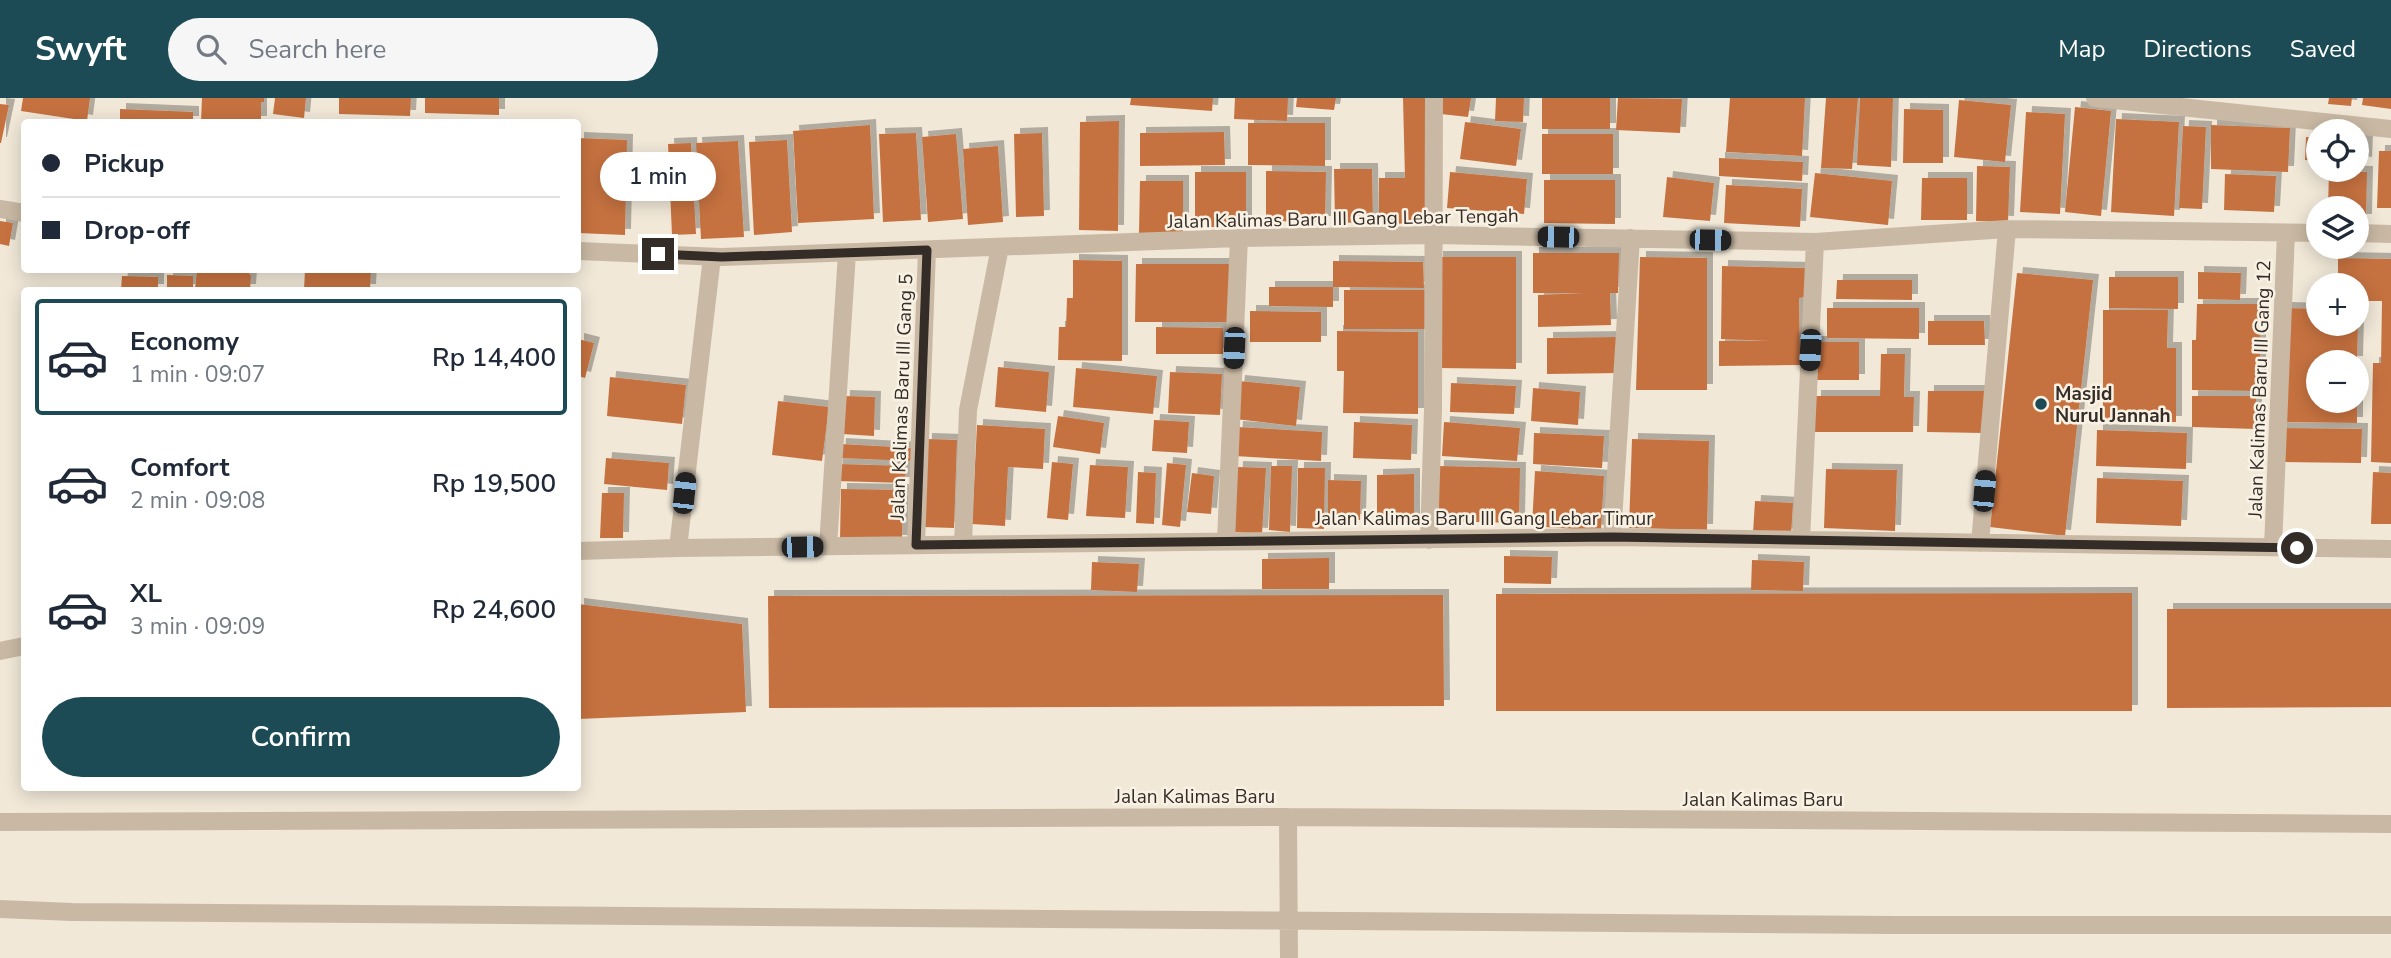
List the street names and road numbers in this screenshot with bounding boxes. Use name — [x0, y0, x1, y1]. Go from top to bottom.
street label: Jalan Kalimas Baru III Gang Lebar Tengah — [1166, 203, 1519, 235]
street label: Jalan Kalimas Baru III Gang 12 — [2242, 260, 2277, 519]
street label: Jalan Kalimas Baru III Gang 5 — [885, 273, 919, 522]
street label: Jalan Kalimas Baru III Gang Lebar Timur — [1314, 506, 1653, 532]
street label: Jalan Kalimas Baru — [1114, 784, 1275, 810]
street label: Jalan Kalimas Baru — [1682, 787, 1843, 813]

